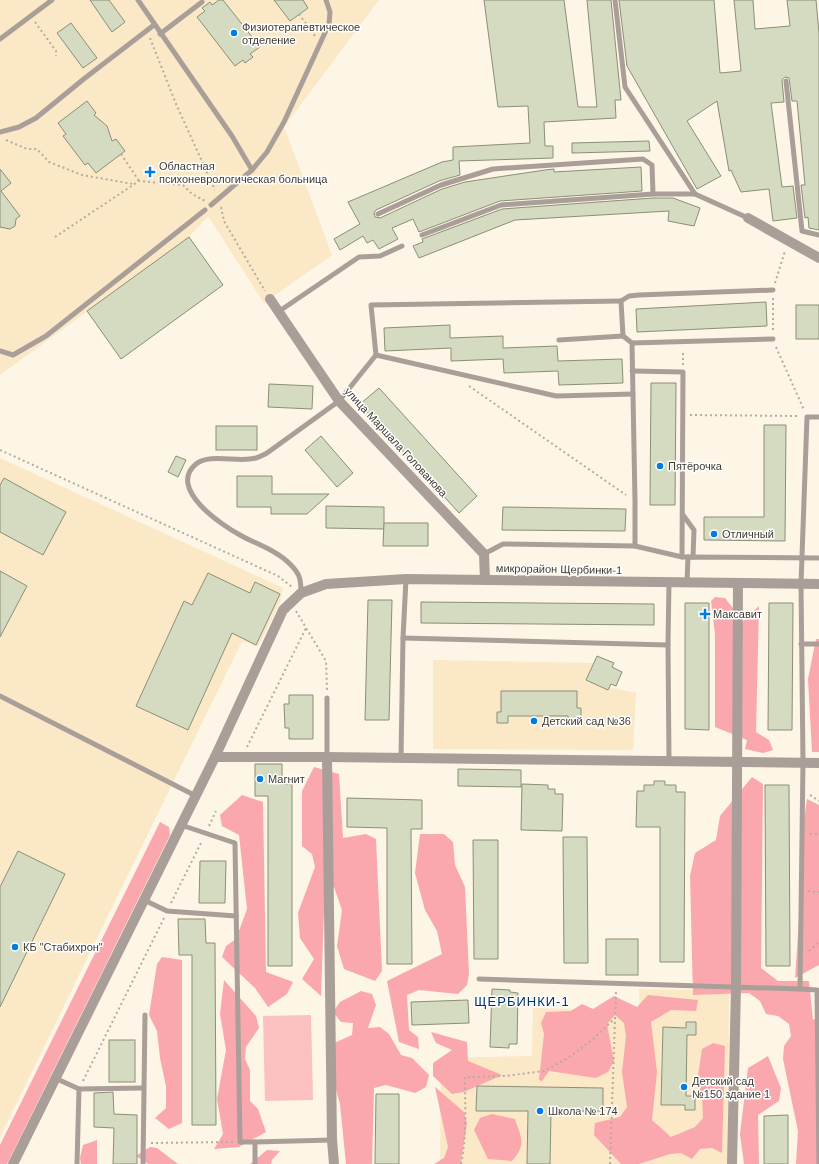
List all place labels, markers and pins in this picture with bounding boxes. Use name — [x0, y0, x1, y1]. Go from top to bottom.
place label: Физиотерапевтическое отделение — [242, 21, 360, 46]
marker: Физиотерапевтическое отделение — [229, 28, 239, 38]
place label: Областная психоневрологическая больница — [159, 160, 328, 185]
marker: Областная психоневрологическая больница — [144, 166, 156, 178]
place label: Пятёрочка — [668, 460, 723, 472]
marker: Пятёрочка — [655, 461, 665, 471]
place label: Отличный — [722, 528, 774, 540]
marker: Отличный — [709, 529, 719, 539]
place label: Максавит — [713, 608, 762, 620]
marker: Максавит — [700, 609, 710, 619]
place label: Детский сад №36 — [542, 715, 631, 727]
marker: Детский сад №36 — [529, 716, 539, 726]
place label: Магнит — [268, 773, 305, 785]
marker: Магнит — [255, 774, 265, 784]
place label: КБ "Стабихрон" — [23, 941, 103, 953]
marker: КБ "Стабихрон" — [10, 942, 20, 952]
place label: Детский сад №150 здание 1 — [692, 1075, 770, 1100]
marker: Детский сад №150 здание 1 — [679, 1082, 689, 1092]
place label: Школа № 174 — [548, 1105, 618, 1117]
marker: Школа № 174 — [535, 1106, 545, 1116]

